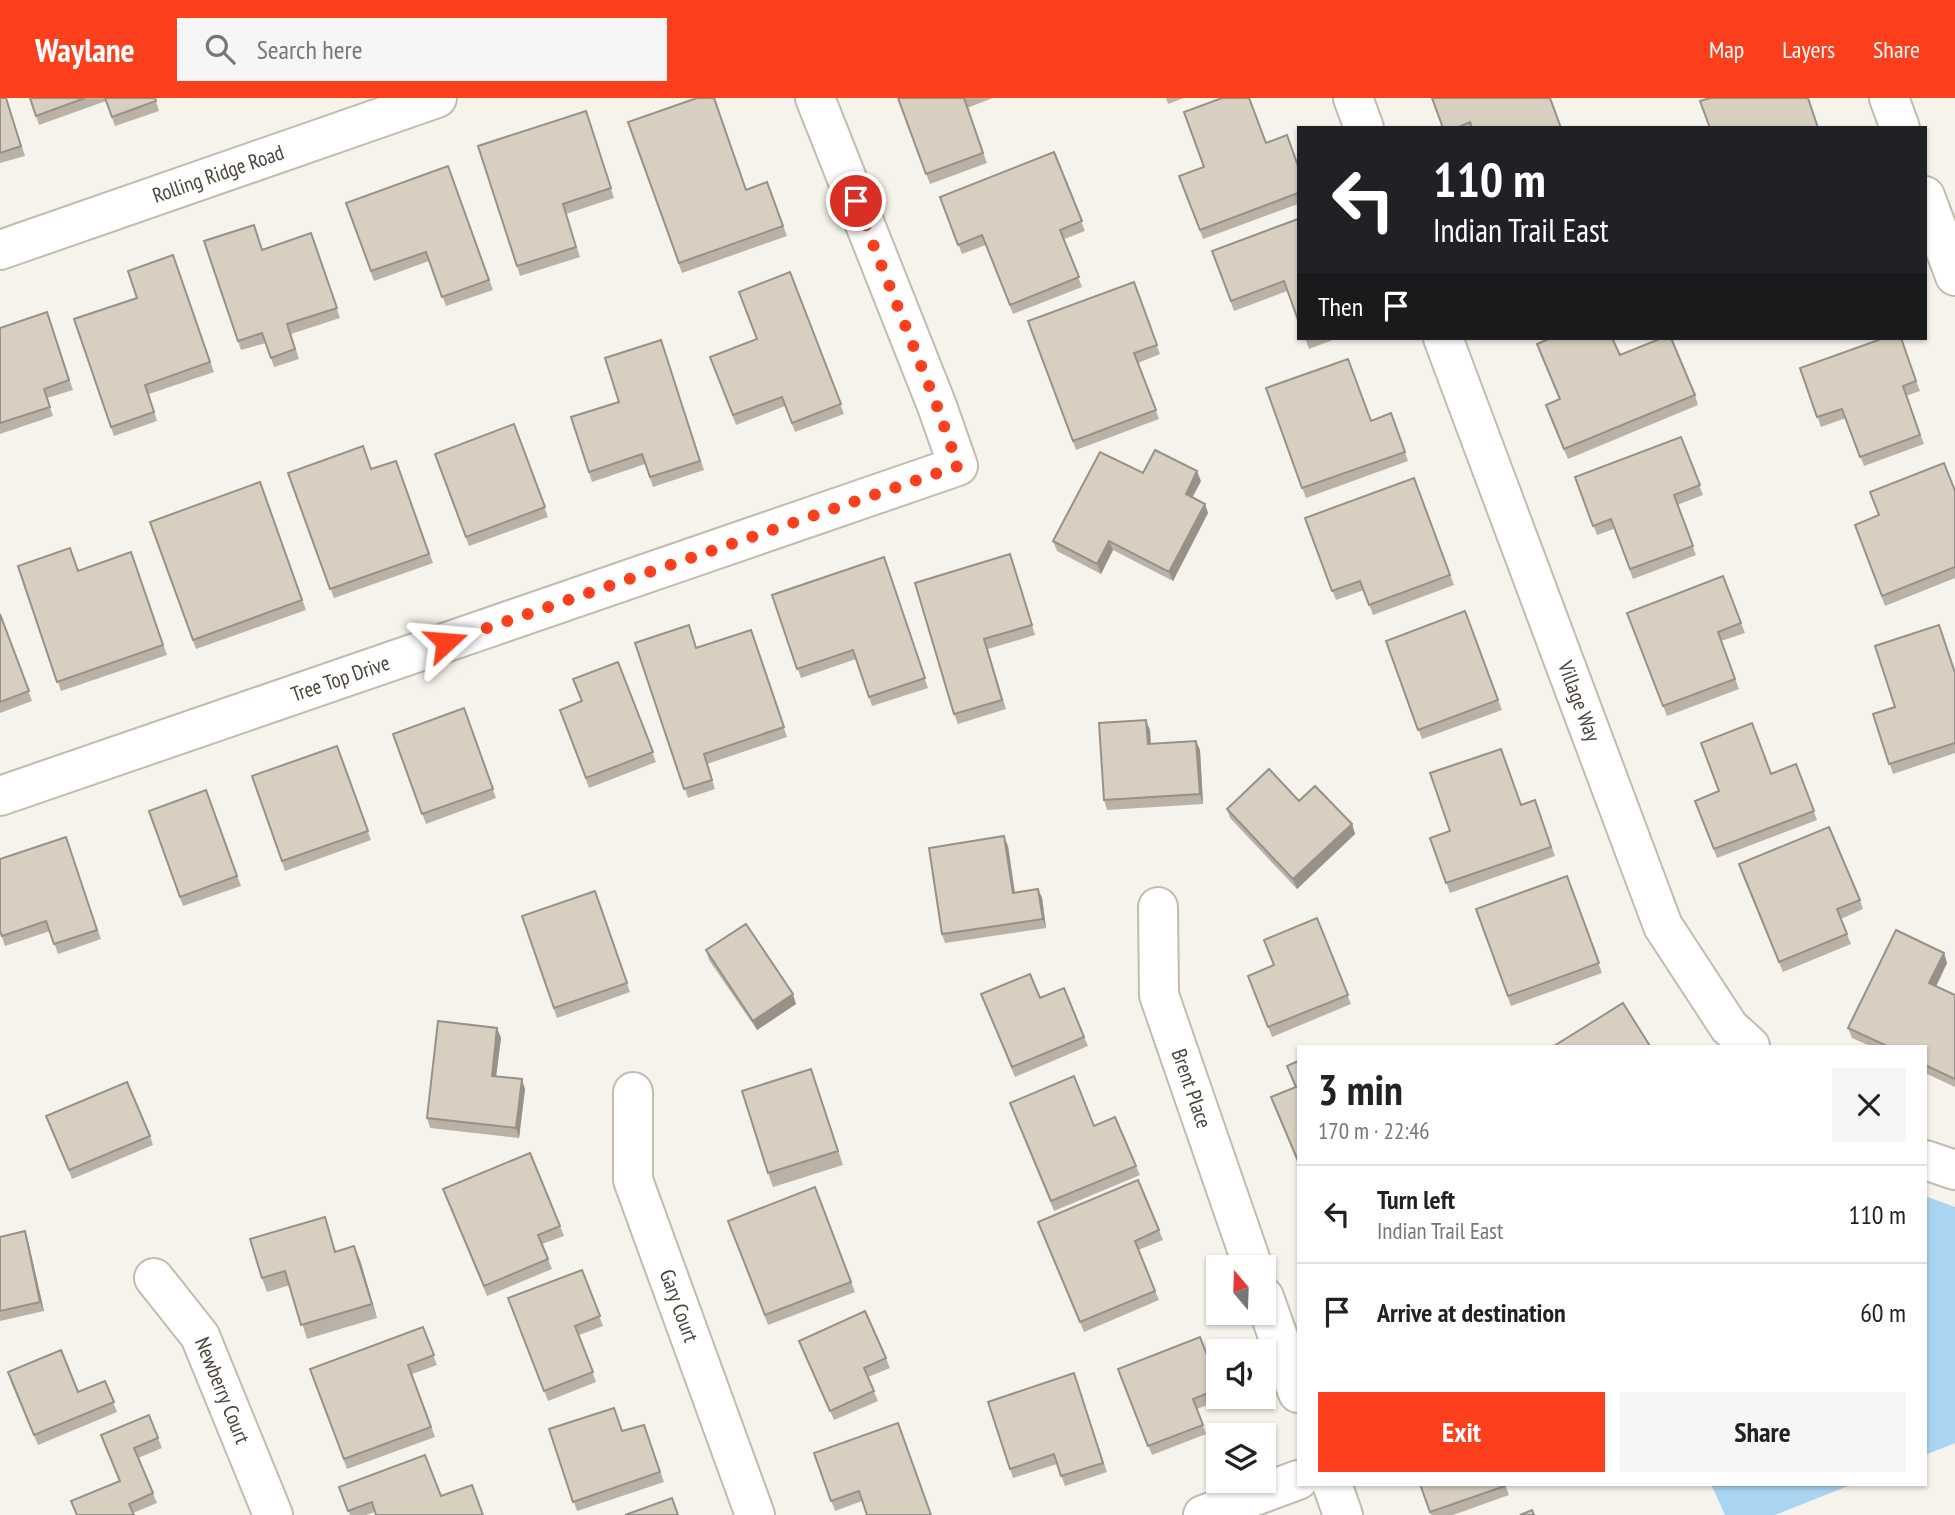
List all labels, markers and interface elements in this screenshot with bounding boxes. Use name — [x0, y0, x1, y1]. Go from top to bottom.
search box — [177, 18, 667, 81]
text: Waylane — [35, 28, 135, 71]
icon: search — [201, 30, 239, 68]
text: Search here — [257, 33, 362, 66]
text: Map — [1709, 34, 1744, 65]
text: Layers — [1782, 34, 1835, 65]
text: Share — [1873, 34, 1920, 65]
street label: Rolling Ridge Road — [149, 138, 287, 209]
text: 110 m — [1433, 147, 1546, 211]
icon: left — [1318, 154, 1409, 245]
pin — [826, 171, 886, 231]
icon: arrive — [837, 182, 875, 220]
text: Indian Trail East — [1433, 209, 1609, 251]
icon: arrive — [1377, 287, 1415, 325]
text: Then — [1318, 290, 1363, 323]
position arrow — [409, 605, 483, 679]
street label: Tree Top Drive — [287, 649, 393, 708]
street label: Village Way — [1552, 656, 1607, 745]
street label: Brent Place — [1166, 1045, 1218, 1132]
text: 3 min — [1318, 1062, 1403, 1117]
button: close — [1832, 1068, 1906, 1142]
text: 170 m · 22:46 — [1318, 1116, 1430, 1145]
text: Turn left — [1377, 1183, 1455, 1216]
icon: left — [1318, 1195, 1356, 1233]
text: 110 m — [1848, 1198, 1906, 1231]
text: Indian Trail East — [1377, 1216, 1503, 1245]
north arrow — [1206, 1255, 1276, 1325]
map controls — [1206, 1255, 1276, 1493]
street label: Gary Court — [654, 1266, 705, 1346]
icon: arrive — [1318, 1293, 1356, 1331]
text: Arrive at destination — [1377, 1296, 1566, 1329]
text: 60 m — [1860, 1296, 1906, 1329]
street label: Newberry Court — [189, 1333, 257, 1448]
button: sound — [1206, 1339, 1276, 1409]
button: Exit — [1318, 1392, 1605, 1472]
button: Share — [1619, 1392, 1906, 1472]
button: layers — [1206, 1423, 1276, 1493]

